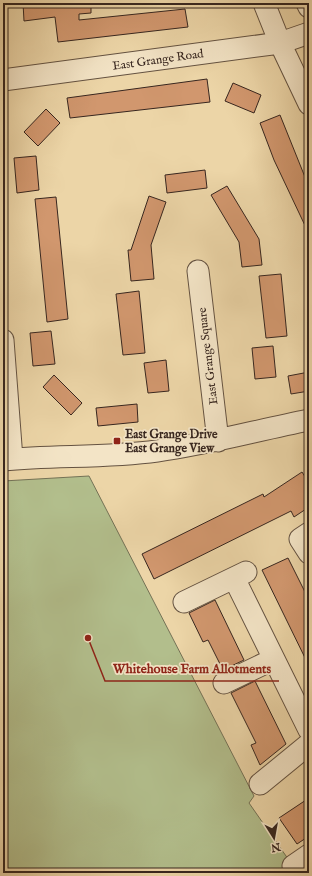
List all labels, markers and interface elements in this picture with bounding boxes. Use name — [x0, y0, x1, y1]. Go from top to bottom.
street label: East Grange Road — [112, 46, 205, 74]
street label: East Grange Square — [195, 306, 222, 406]
place label: East Grange Drive East Grange View — [125, 427, 218, 457]
marker: East Grange Drive East Grange View — [112, 436, 122, 446]
callout: Whitehouse Farm Allotments — [105, 656, 279, 681]
text: Whitehouse Farm Allotments — [112, 661, 272, 678]
north arrow — [254, 818, 294, 858]
text: N — [269, 839, 283, 855]

